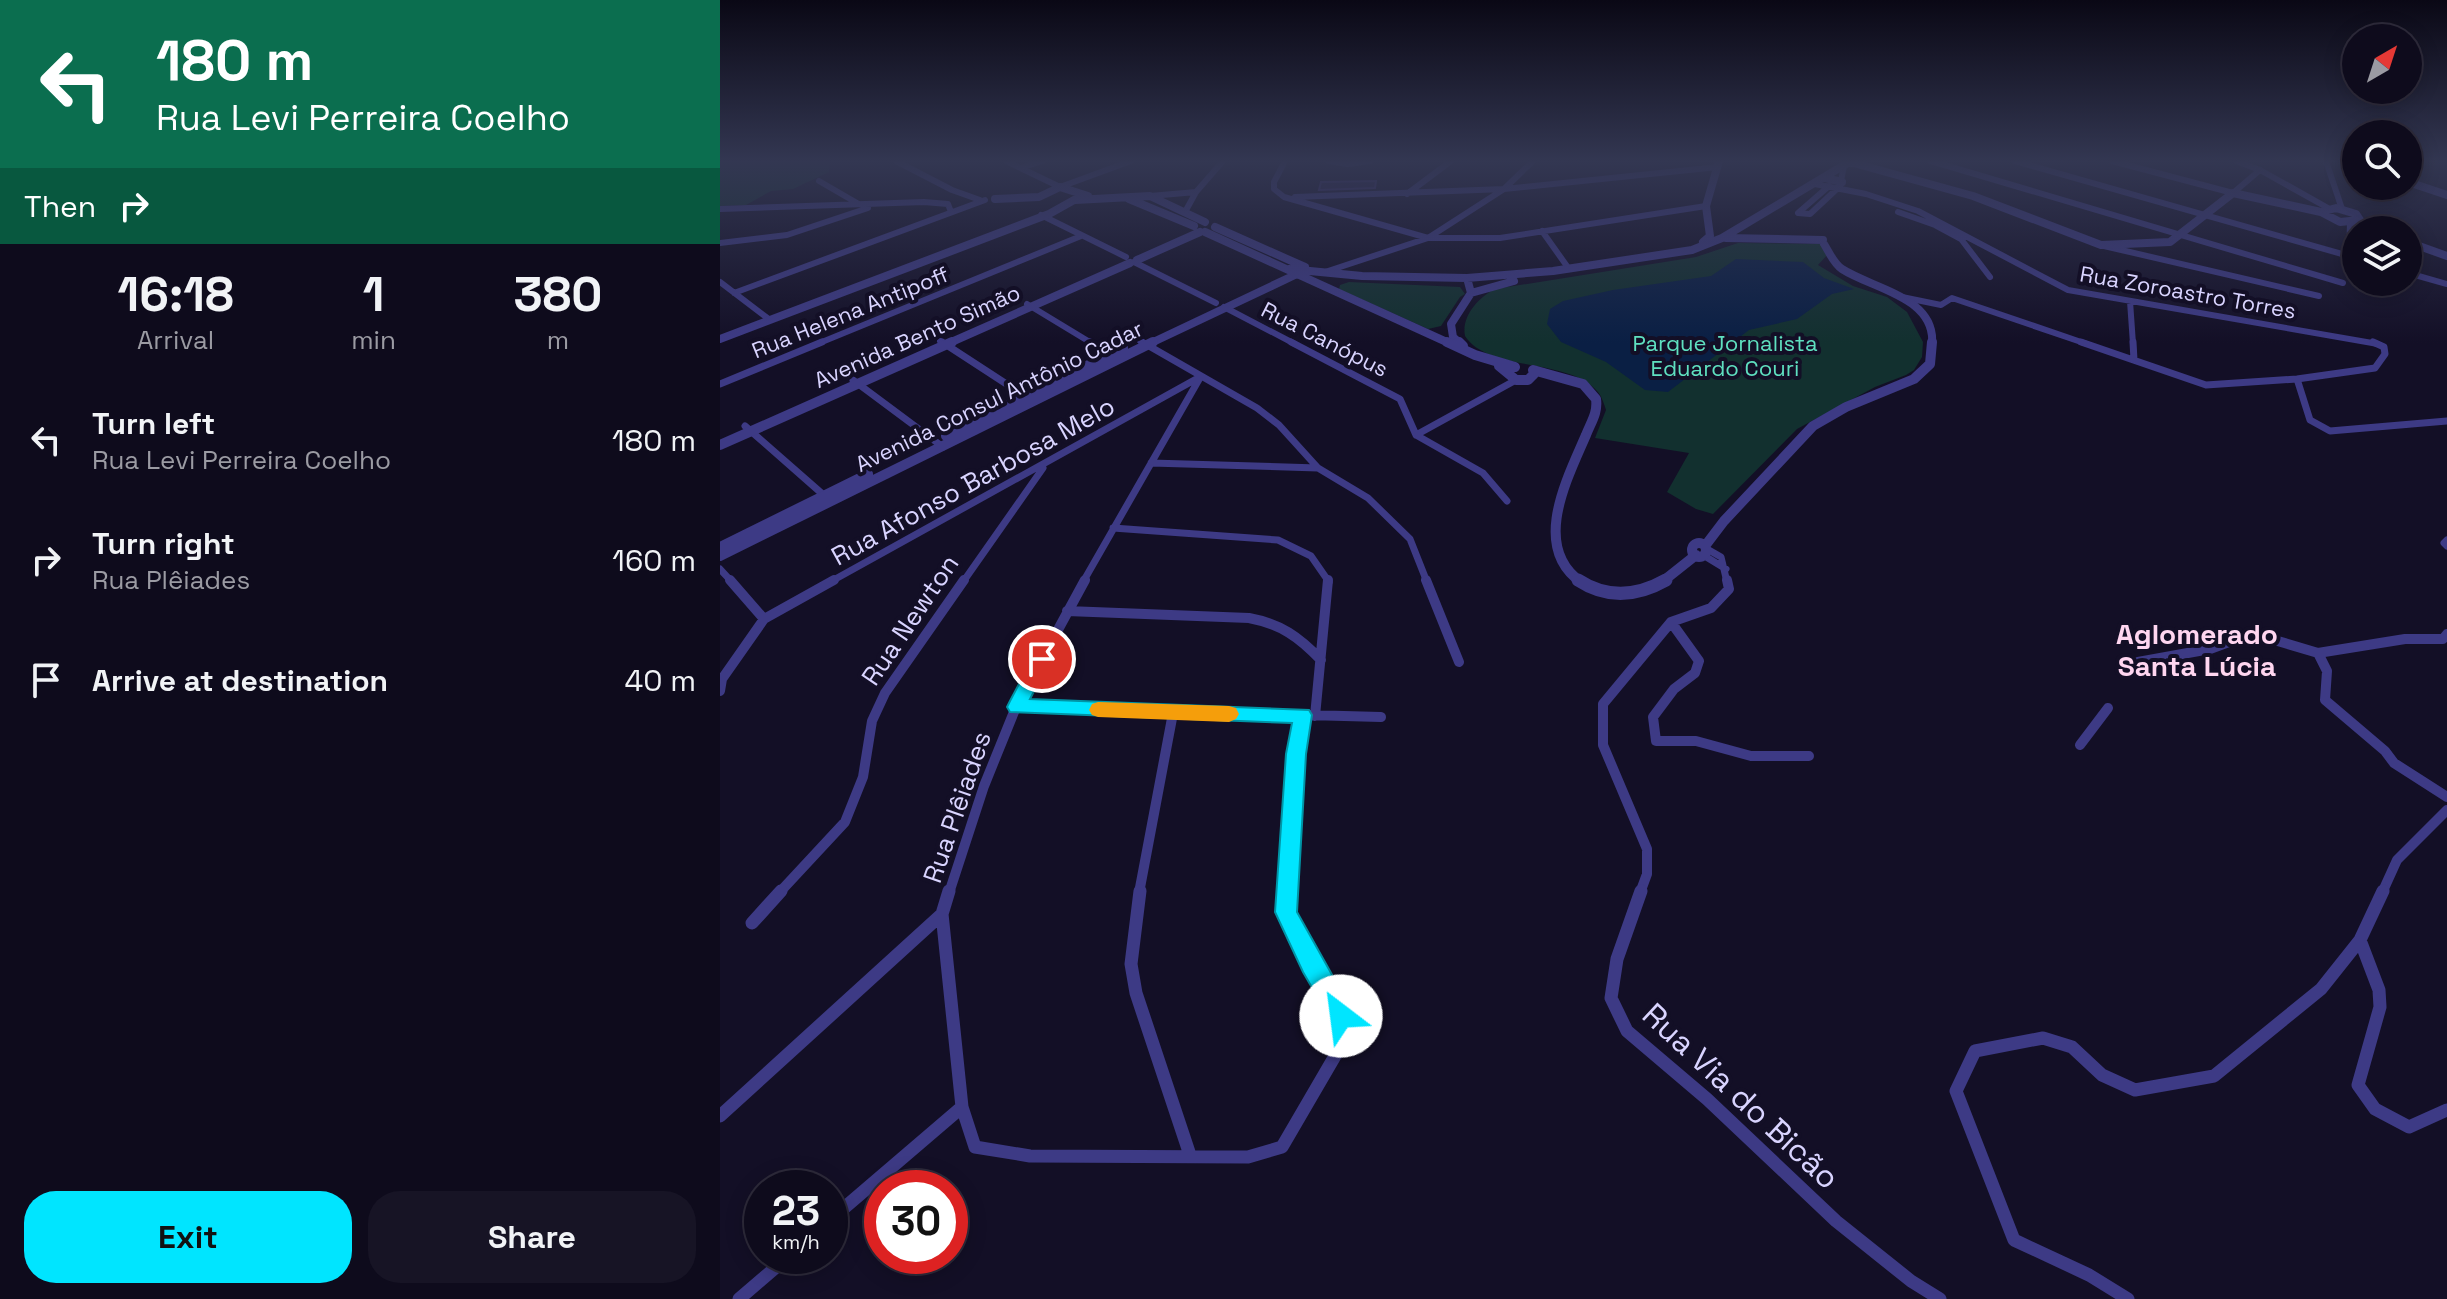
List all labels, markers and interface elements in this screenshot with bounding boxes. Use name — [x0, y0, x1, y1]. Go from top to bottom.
north arrow — [2342, 24, 2422, 104]
map controls — [2342, 24, 2422, 296]
text: 180 m — [156, 25, 313, 96]
icon: left — [24, 32, 128, 136]
text: Rua Levi Perreira Coelho — [156, 95, 570, 141]
button: search — [2342, 120, 2422, 200]
icon: right — [112, 184, 156, 228]
text: Then — [24, 187, 96, 226]
button: layers — [2342, 216, 2422, 296]
street label: Rua Zoroastro Torres — [2078, 259, 2298, 325]
street label: Rua Helena Antipoff — [748, 260, 953, 364]
text: 16:18 — [118, 264, 234, 325]
text: 1 — [363, 264, 384, 325]
text: 380 — [513, 264, 602, 325]
street label: Avenida Bento Simão — [810, 278, 1024, 394]
street label: Rua Canópus — [1257, 295, 1393, 383]
street label: Avenida Consul Antônio Cadar — [851, 314, 1147, 478]
text: Arrival — [137, 323, 214, 357]
text: min — [351, 323, 396, 357]
text: m — [547, 323, 569, 357]
park label: Parque Jornalista Eduardo Couri — [1632, 329, 1818, 382]
street label: Rua Afonso Barbosa Melo — [825, 389, 1121, 573]
text: Turn left — [92, 404, 215, 443]
icon: left — [24, 418, 68, 462]
text: 180 m — [612, 421, 696, 460]
text: Rua Levi Perreira Coelho — [92, 443, 391, 477]
text: Turn right — [92, 524, 235, 563]
icon: right — [24, 538, 68, 582]
text: 160 m — [612, 541, 696, 580]
street label: Rua Newton — [854, 548, 966, 692]
text: Rua Plêiades — [92, 563, 250, 597]
district label: Aglomerado Santa Lúcia — [2116, 616, 2278, 684]
pin — [1008, 625, 1076, 693]
icon: arrive — [1020, 637, 1064, 681]
icon: arrive — [24, 658, 68, 702]
text: Arrive at destination — [92, 661, 388, 700]
text: 40 m — [625, 661, 696, 700]
street label: Rua Plêiades — [915, 727, 999, 887]
position arrow — [1299, 974, 1383, 1058]
street label: Rua Via do Bicão — [1634, 995, 1848, 1197]
speed limit sign: 30 — [864, 1170, 968, 1274]
text: 23 — [772, 1186, 820, 1237]
button: Exit — [24, 1191, 352, 1283]
button: Share — [368, 1191, 696, 1283]
text: km/h — [772, 1229, 820, 1255]

